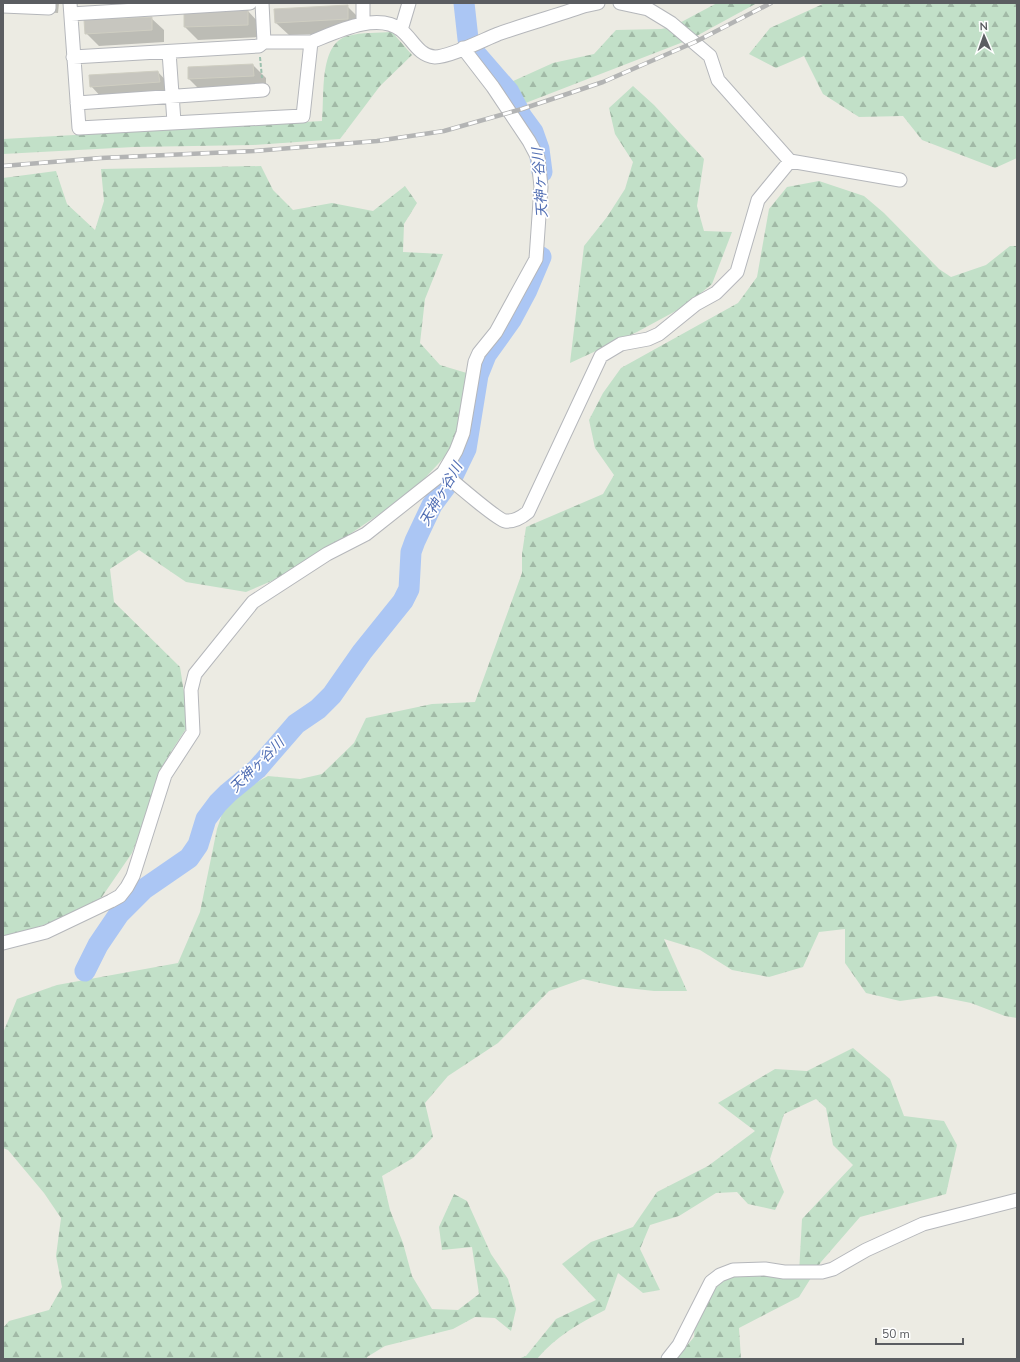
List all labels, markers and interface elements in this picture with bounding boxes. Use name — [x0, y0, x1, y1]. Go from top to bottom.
north arrow — [964, 16, 1004, 56]
text: N — [979, 19, 988, 34]
water label: 天神ヶ谷川 — [528, 145, 552, 219]
water label: 天神ヶ谷川 — [415, 457, 468, 529]
water label: 天神ヶ谷川 — [226, 732, 290, 796]
scale bar — [876, 1320, 963, 1346]
text: 50 m — [882, 1326, 910, 1342]

